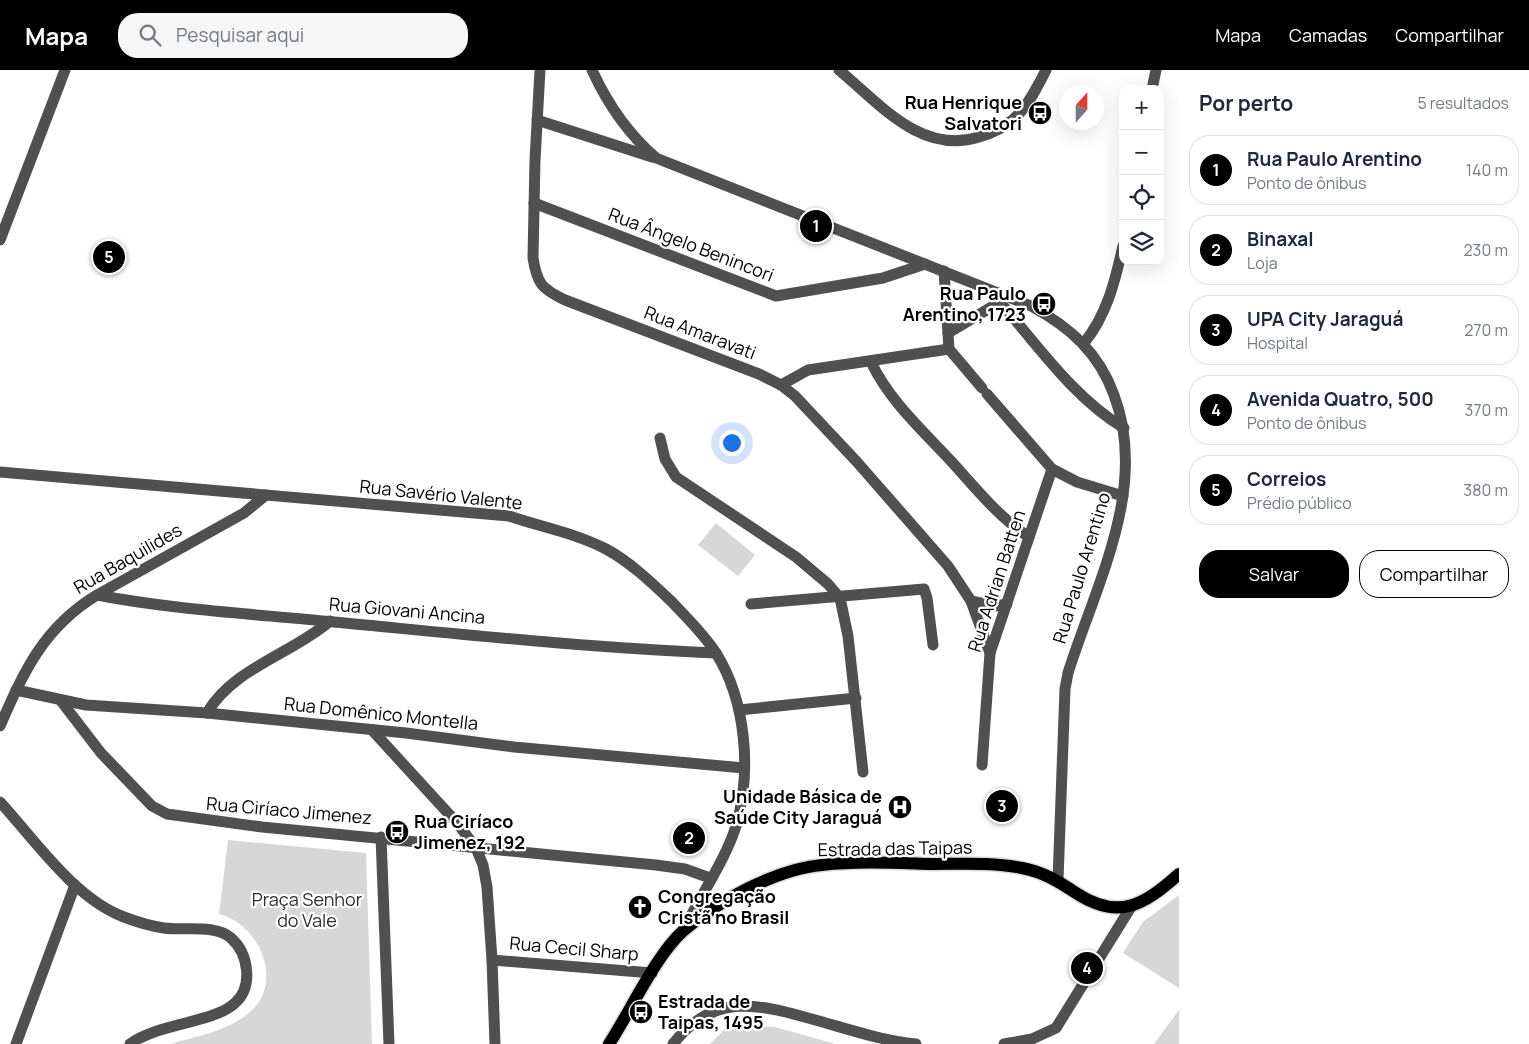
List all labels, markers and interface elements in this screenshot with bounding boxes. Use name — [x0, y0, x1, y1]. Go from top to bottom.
search box — [118, 13, 468, 58]
text: Mapa — [25, 19, 88, 52]
icon: search — [136, 21, 164, 49]
text: Pesquisar aqui — [176, 22, 304, 48]
text: Mapa — [1215, 23, 1261, 47]
text: Camadas — [1289, 23, 1367, 47]
text: Compartilhar — [1395, 23, 1504, 47]
north arrow — [1059, 85, 1104, 130]
map controls — [1119, 85, 1164, 265]
button: + — [1119, 85, 1164, 130]
text: Por perto — [1199, 89, 1293, 117]
place label: Rua Henrique Salvatori — [905, 90, 1022, 135]
text: 5 resultados — [1417, 92, 1509, 114]
bus stop icon: Rua Henrique Salvatori — [1027, 100, 1053, 126]
button: − — [1119, 130, 1164, 175]
text: Rua Paulo Arentino — [1247, 146, 1422, 172]
text: 1 — [1212, 159, 1220, 181]
text: 140 m — [1466, 159, 1508, 181]
text: Ponto de ônibus — [1247, 172, 1366, 194]
button: locate — [1119, 175, 1164, 220]
street label: Rua Ângelo Benincori — [605, 201, 777, 287]
pin: 1 — [800, 207, 832, 245]
button: layers — [1119, 220, 1164, 265]
text: Binaxal — [1247, 226, 1314, 252]
pin: 5 — [93, 238, 125, 276]
text: 2 — [1211, 239, 1221, 261]
text: 230 m — [1464, 239, 1508, 261]
text: Loja — [1247, 252, 1278, 274]
place label: Rua Paulo Arentino, 1723 — [903, 281, 1026, 326]
bus stop icon: Rua Paulo Arentino, 1723 — [1031, 291, 1057, 317]
street label: Rua Amaravati — [641, 300, 760, 364]
text: UPA City Jaraguá — [1247, 306, 1403, 332]
text: 3 — [1211, 319, 1221, 341]
text: 270 m — [1464, 319, 1508, 341]
text: Hospital — [1247, 332, 1308, 354]
text: Avenida Quatro, 500 — [1247, 386, 1434, 412]
text: 4 — [1211, 399, 1221, 421]
text: 370 m — [1465, 399, 1508, 421]
text: Ponto de ônibus — [1247, 412, 1366, 434]
your location — [719, 430, 745, 456]
text: Correios — [1247, 466, 1326, 492]
street label: Rua Savério Valente — [359, 474, 524, 514]
text: 5 — [1211, 479, 1221, 501]
text: 380 m — [1463, 479, 1508, 501]
street label: Rua Paulo Arentino — [1047, 489, 1115, 646]
text: Prédio público — [1247, 492, 1352, 514]
street label: Rua Adrian Batten — [962, 507, 1030, 655]
street label: Rua Baquilides — [69, 517, 186, 599]
button: Salvar — [1199, 550, 1349, 598]
button: Compartilhar — [1359, 550, 1509, 598]
street label: Rua Giovani Ancina — [328, 591, 486, 629]
street label: Rua Domênico Montella — [283, 691, 479, 735]
place label: Unidade Básica de Saúde City Jaraguá — [714, 784, 882, 829]
pin: 3 — [986, 787, 1018, 825]
street label: Rua Ciríaco Jimenez — [205, 791, 373, 829]
hospital icon: Unidade Básica de Saúde City Jaraguá — [887, 794, 913, 820]
place label: Rua Ciríaco Jimenez, 192 — [414, 809, 525, 854]
bus stop icon: Rua Ciríaco Jimenez, 192 — [384, 819, 410, 845]
pin: 2 — [673, 819, 705, 857]
street label: Estrada das Taipas — [817, 835, 973, 861]
place label: Congregação Cristã no Brasil — [658, 884, 789, 929]
park label: Praça Senhor do Vale — [252, 887, 363, 932]
church icon: Congregação Cristã no Brasil — [627, 894, 653, 920]
street label: Rua Cecil Sharp — [508, 930, 640, 966]
pin: 4 — [1071, 949, 1103, 987]
place label: Estrada de Taipas, 1495 — [658, 989, 763, 1034]
bus stop icon: Estrada de Taipas, 1495 — [628, 999, 654, 1025]

